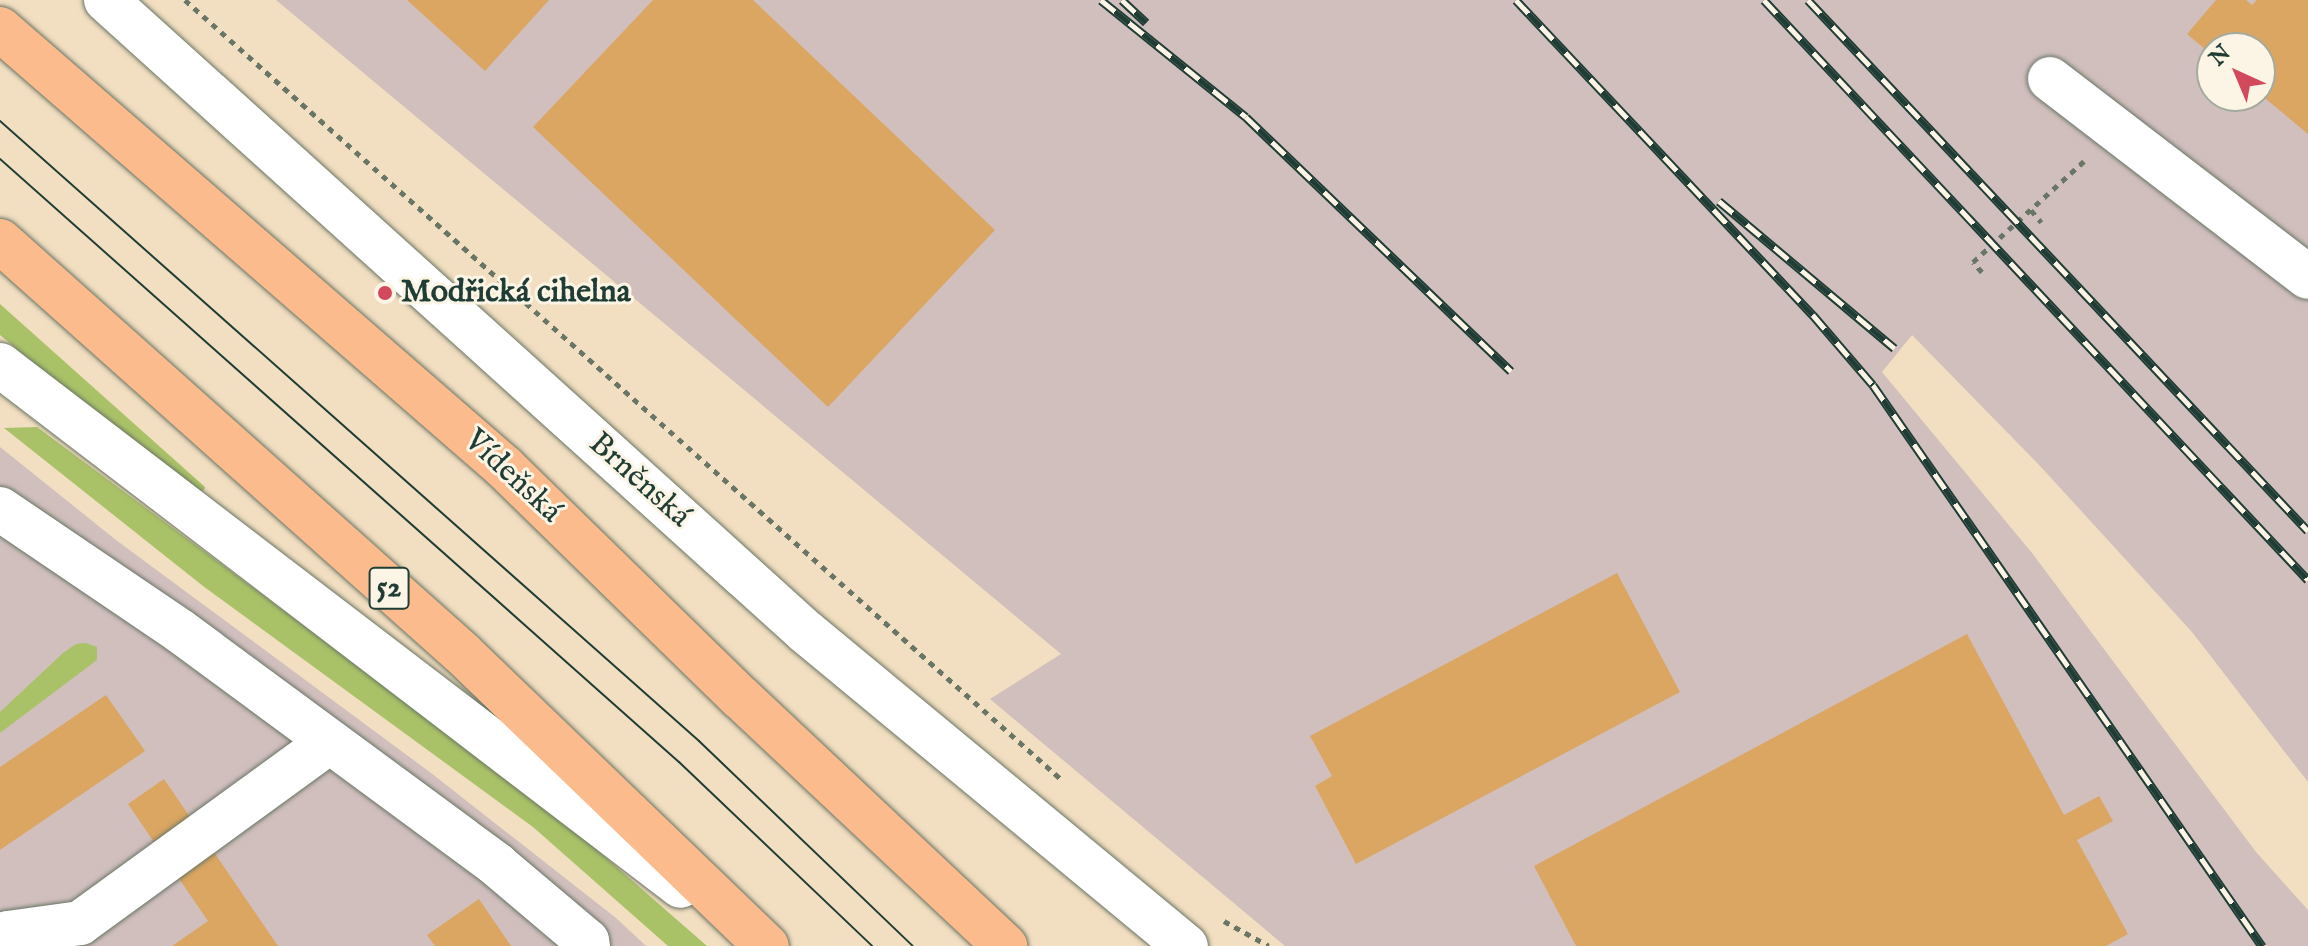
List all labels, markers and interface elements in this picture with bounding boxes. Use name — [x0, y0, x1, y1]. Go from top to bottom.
north arrow — [2196, 32, 2276, 112]
text: N — [2204, 39, 2237, 73]
place label: Modřická cihelna — [401, 274, 630, 312]
marker: Modřická cihelna — [376, 284, 394, 302]
street label: Vídeňská — [455, 422, 569, 532]
street label: Brněnská — [580, 425, 698, 537]
road number: 52 — [367, 562, 411, 614]

